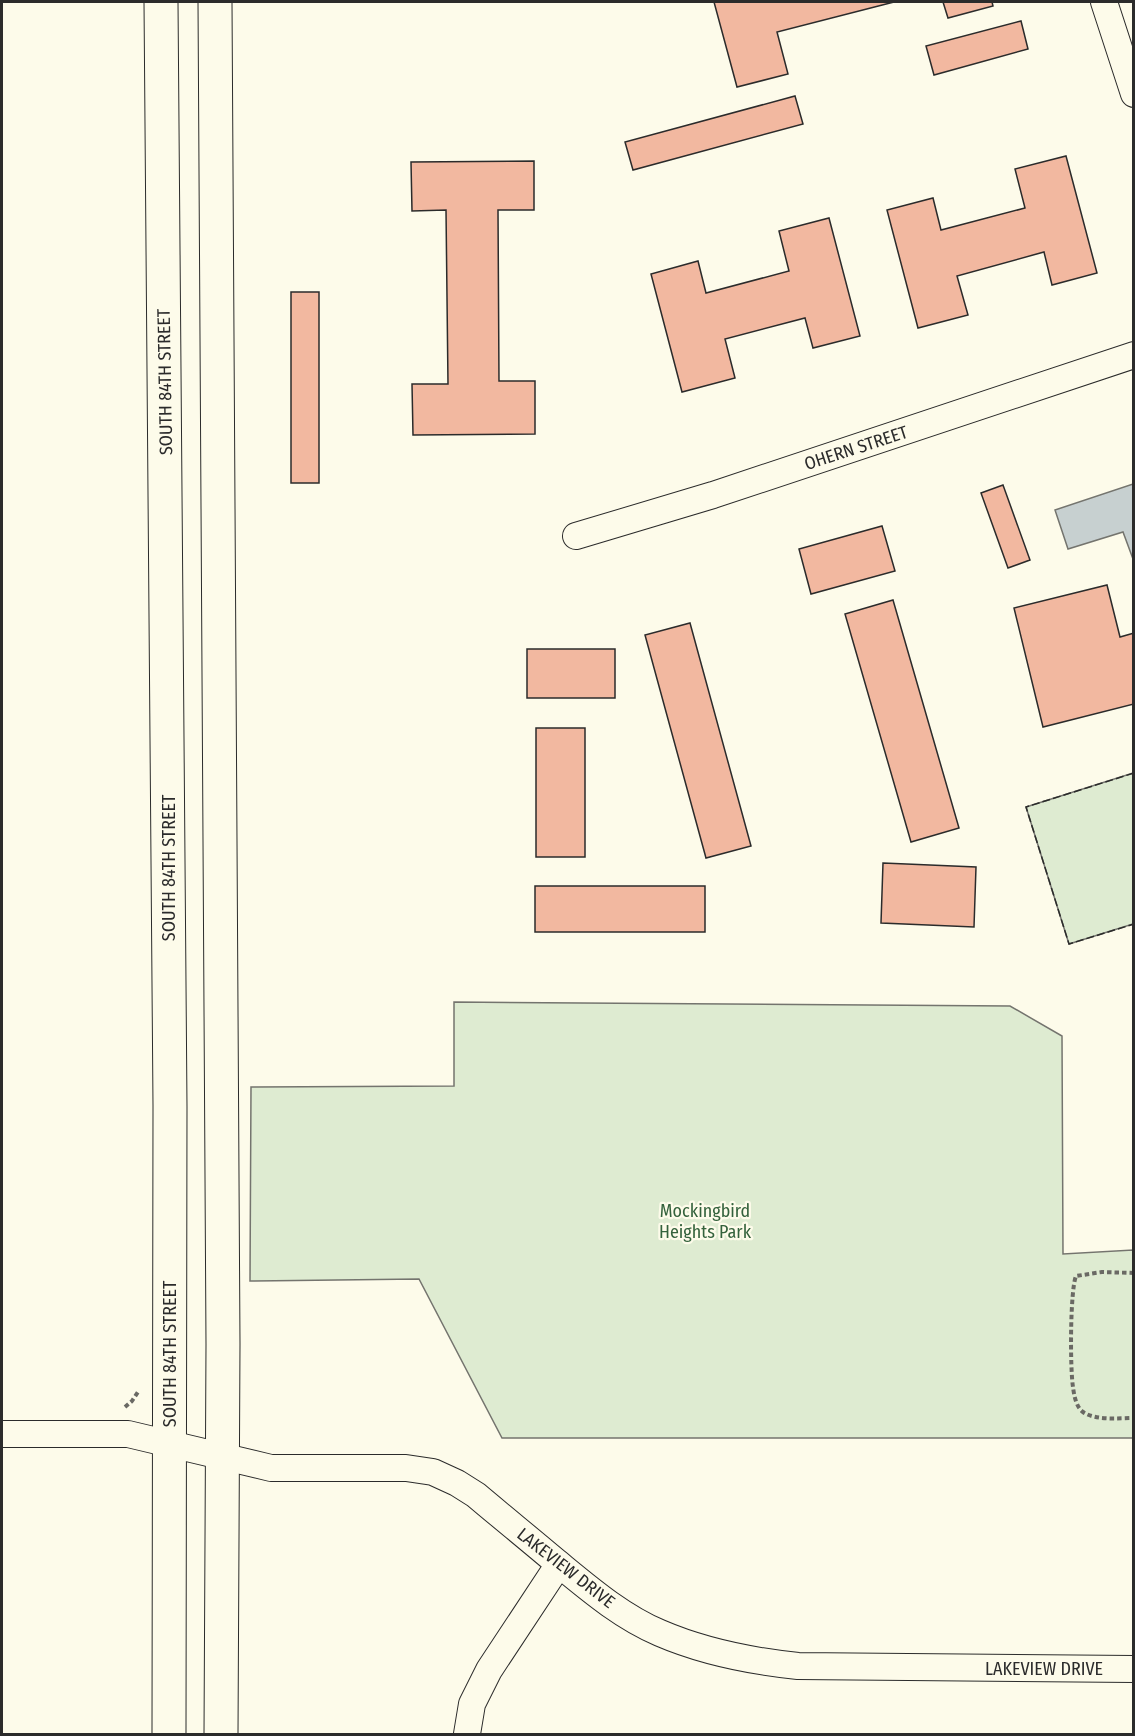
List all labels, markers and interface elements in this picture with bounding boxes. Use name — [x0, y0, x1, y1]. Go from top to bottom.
street label: SOUTH 84TH STREET — [153, 308, 177, 455]
street label: OHERN STREET — [801, 421, 911, 475]
street label: SOUTH 84TH STREET — [158, 794, 180, 941]
park label: Mockingbird Heights Park — [659, 1200, 752, 1243]
street label: SOUTH 84TH STREET — [159, 1280, 181, 1427]
street label: LAKEVIEW DRIVE — [513, 1523, 619, 1613]
street label: LAKEVIEW DRIVE — [985, 1658, 1103, 1680]

